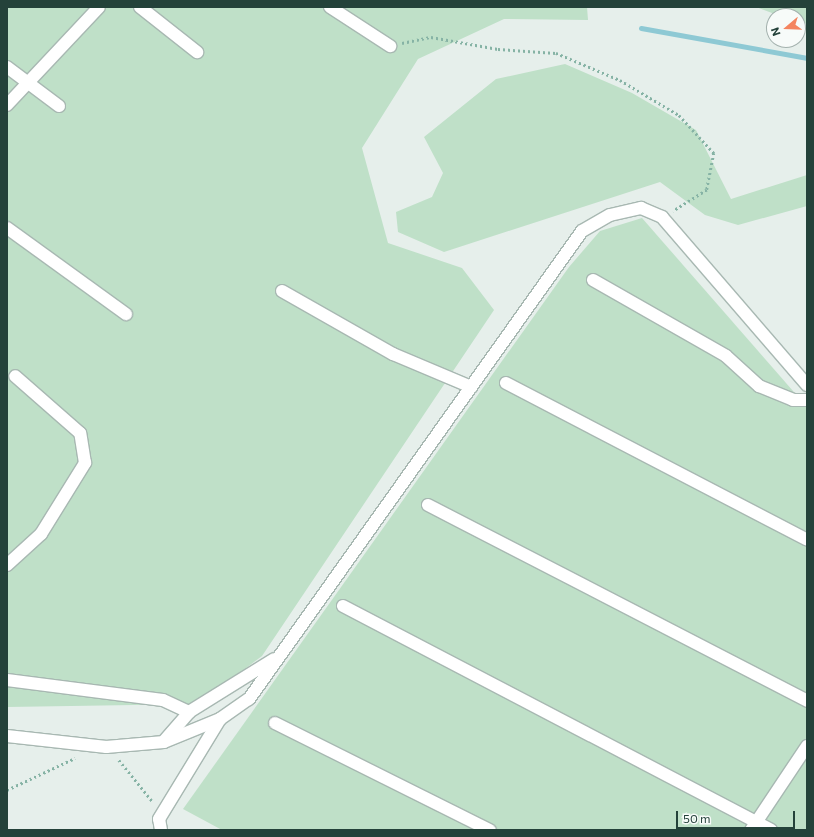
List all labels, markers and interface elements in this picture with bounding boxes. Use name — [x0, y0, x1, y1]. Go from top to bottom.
north arrow — [766, 8, 806, 48]
text: N — [768, 26, 783, 38]
scale bar — [678, 803, 797, 829]
text: 50 m — [683, 811, 711, 825]

